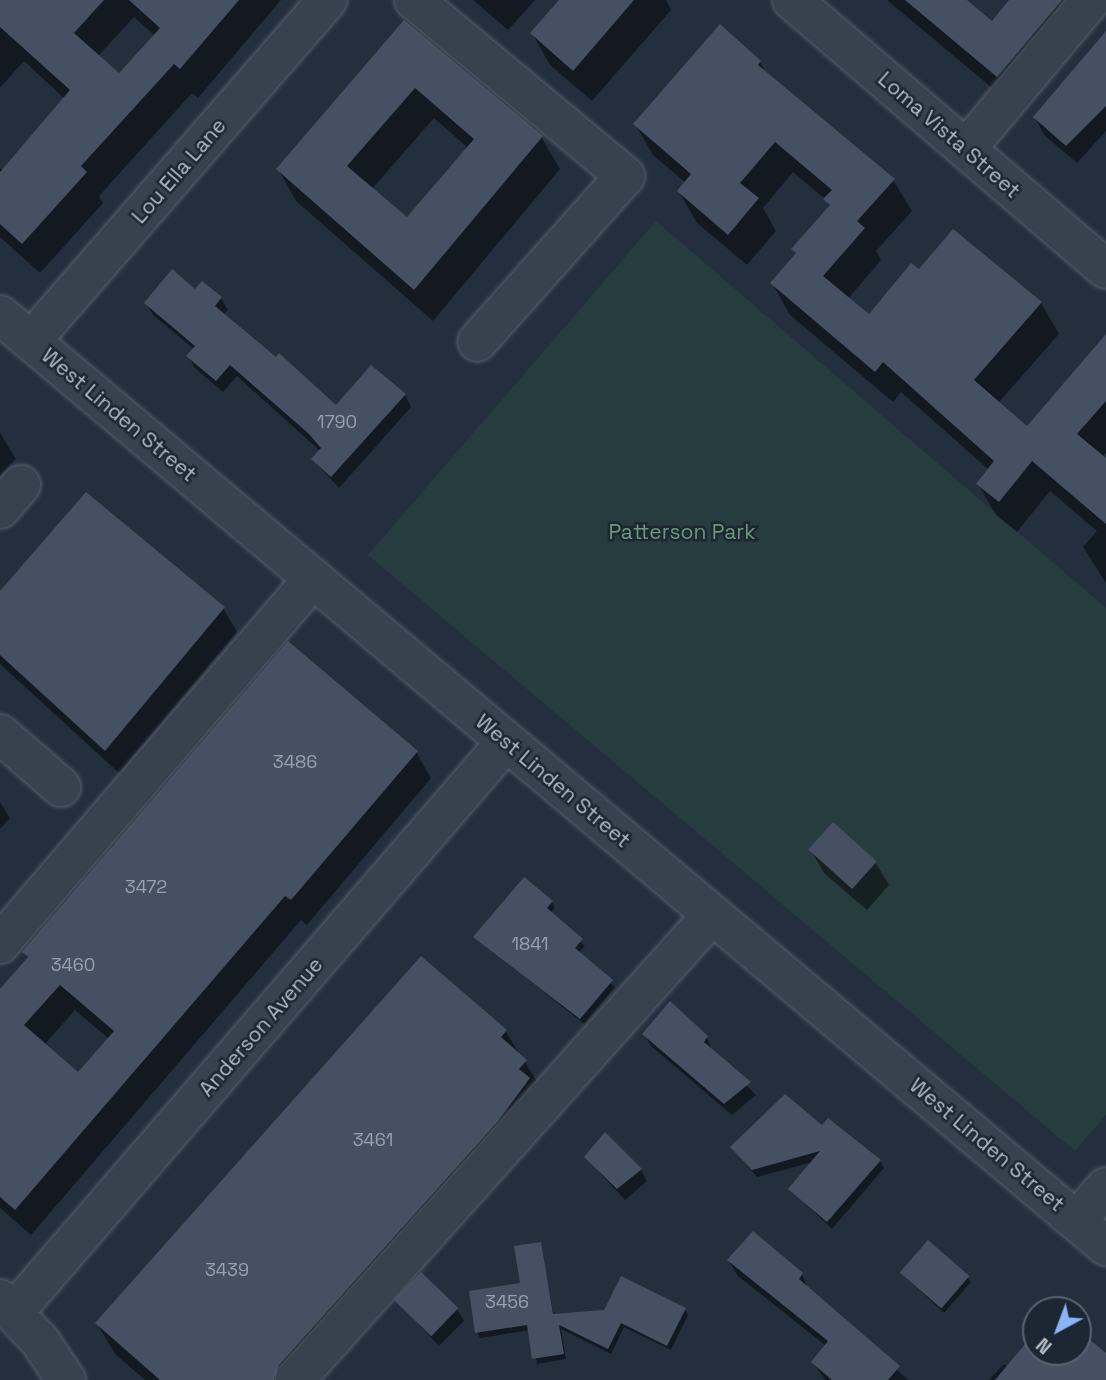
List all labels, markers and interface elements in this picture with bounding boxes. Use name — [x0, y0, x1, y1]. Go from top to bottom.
street label: Loma Vista Street — [873, 66, 1025, 204]
street label: Lou Ella Lane — [127, 113, 231, 229]
street label: West Linden Street — [36, 343, 202, 487]
house number: 1790 — [317, 411, 357, 433]
park label: Patterson Park — [608, 519, 756, 545]
street label: West Linden Street — [470, 709, 636, 853]
house number: 3486 — [273, 751, 317, 773]
house number: 3472 — [125, 876, 167, 898]
house number: 1841 — [511, 933, 549, 955]
street label: Anderson Avenue — [194, 952, 328, 1102]
house number: 3460 — [51, 954, 95, 976]
street label: West Linden Street — [904, 1073, 1070, 1217]
house number: 3461 — [353, 1129, 393, 1151]
house number: 3439 — [205, 1259, 249, 1281]
house number: 3456 — [485, 1291, 529, 1313]
north arrow — [1022, 1296, 1092, 1366]
text: N — [1031, 1332, 1057, 1359]

